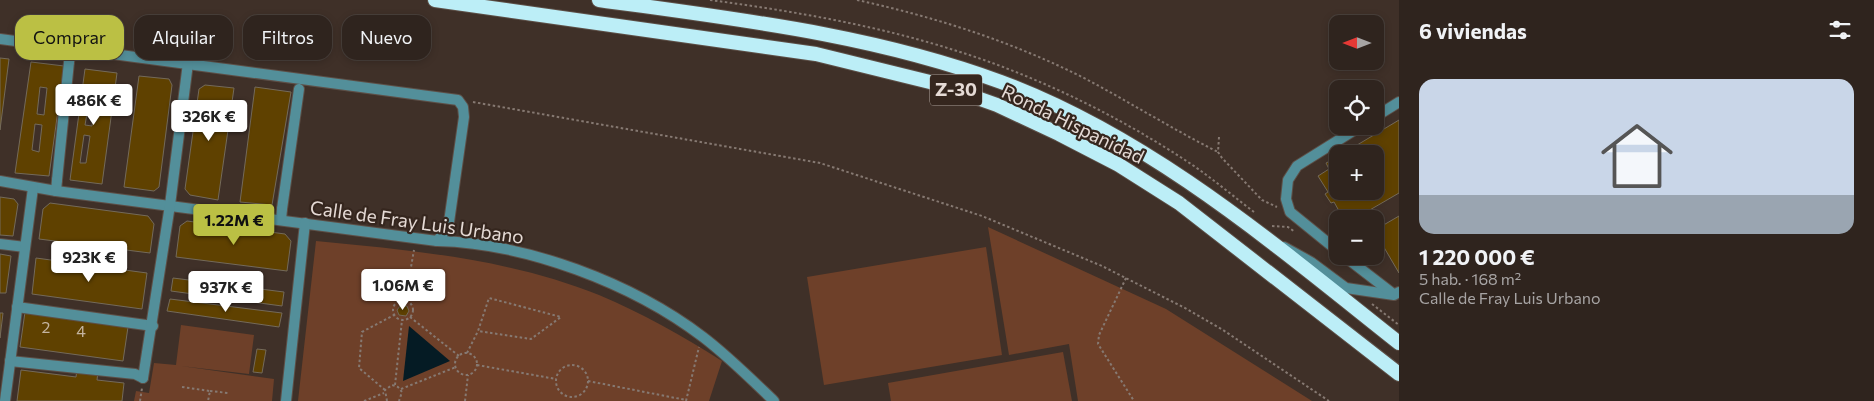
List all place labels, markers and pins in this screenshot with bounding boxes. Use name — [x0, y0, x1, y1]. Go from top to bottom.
pin: 486K € — [53, 84, 135, 126]
pin: 326K € — [168, 100, 250, 142]
pin: 1.22M € — [188, 204, 280, 246]
pin: 923K € — [48, 240, 130, 283]
pin: 1.06M € — [357, 268, 449, 311]
pin: 937K € — [185, 270, 267, 313]

